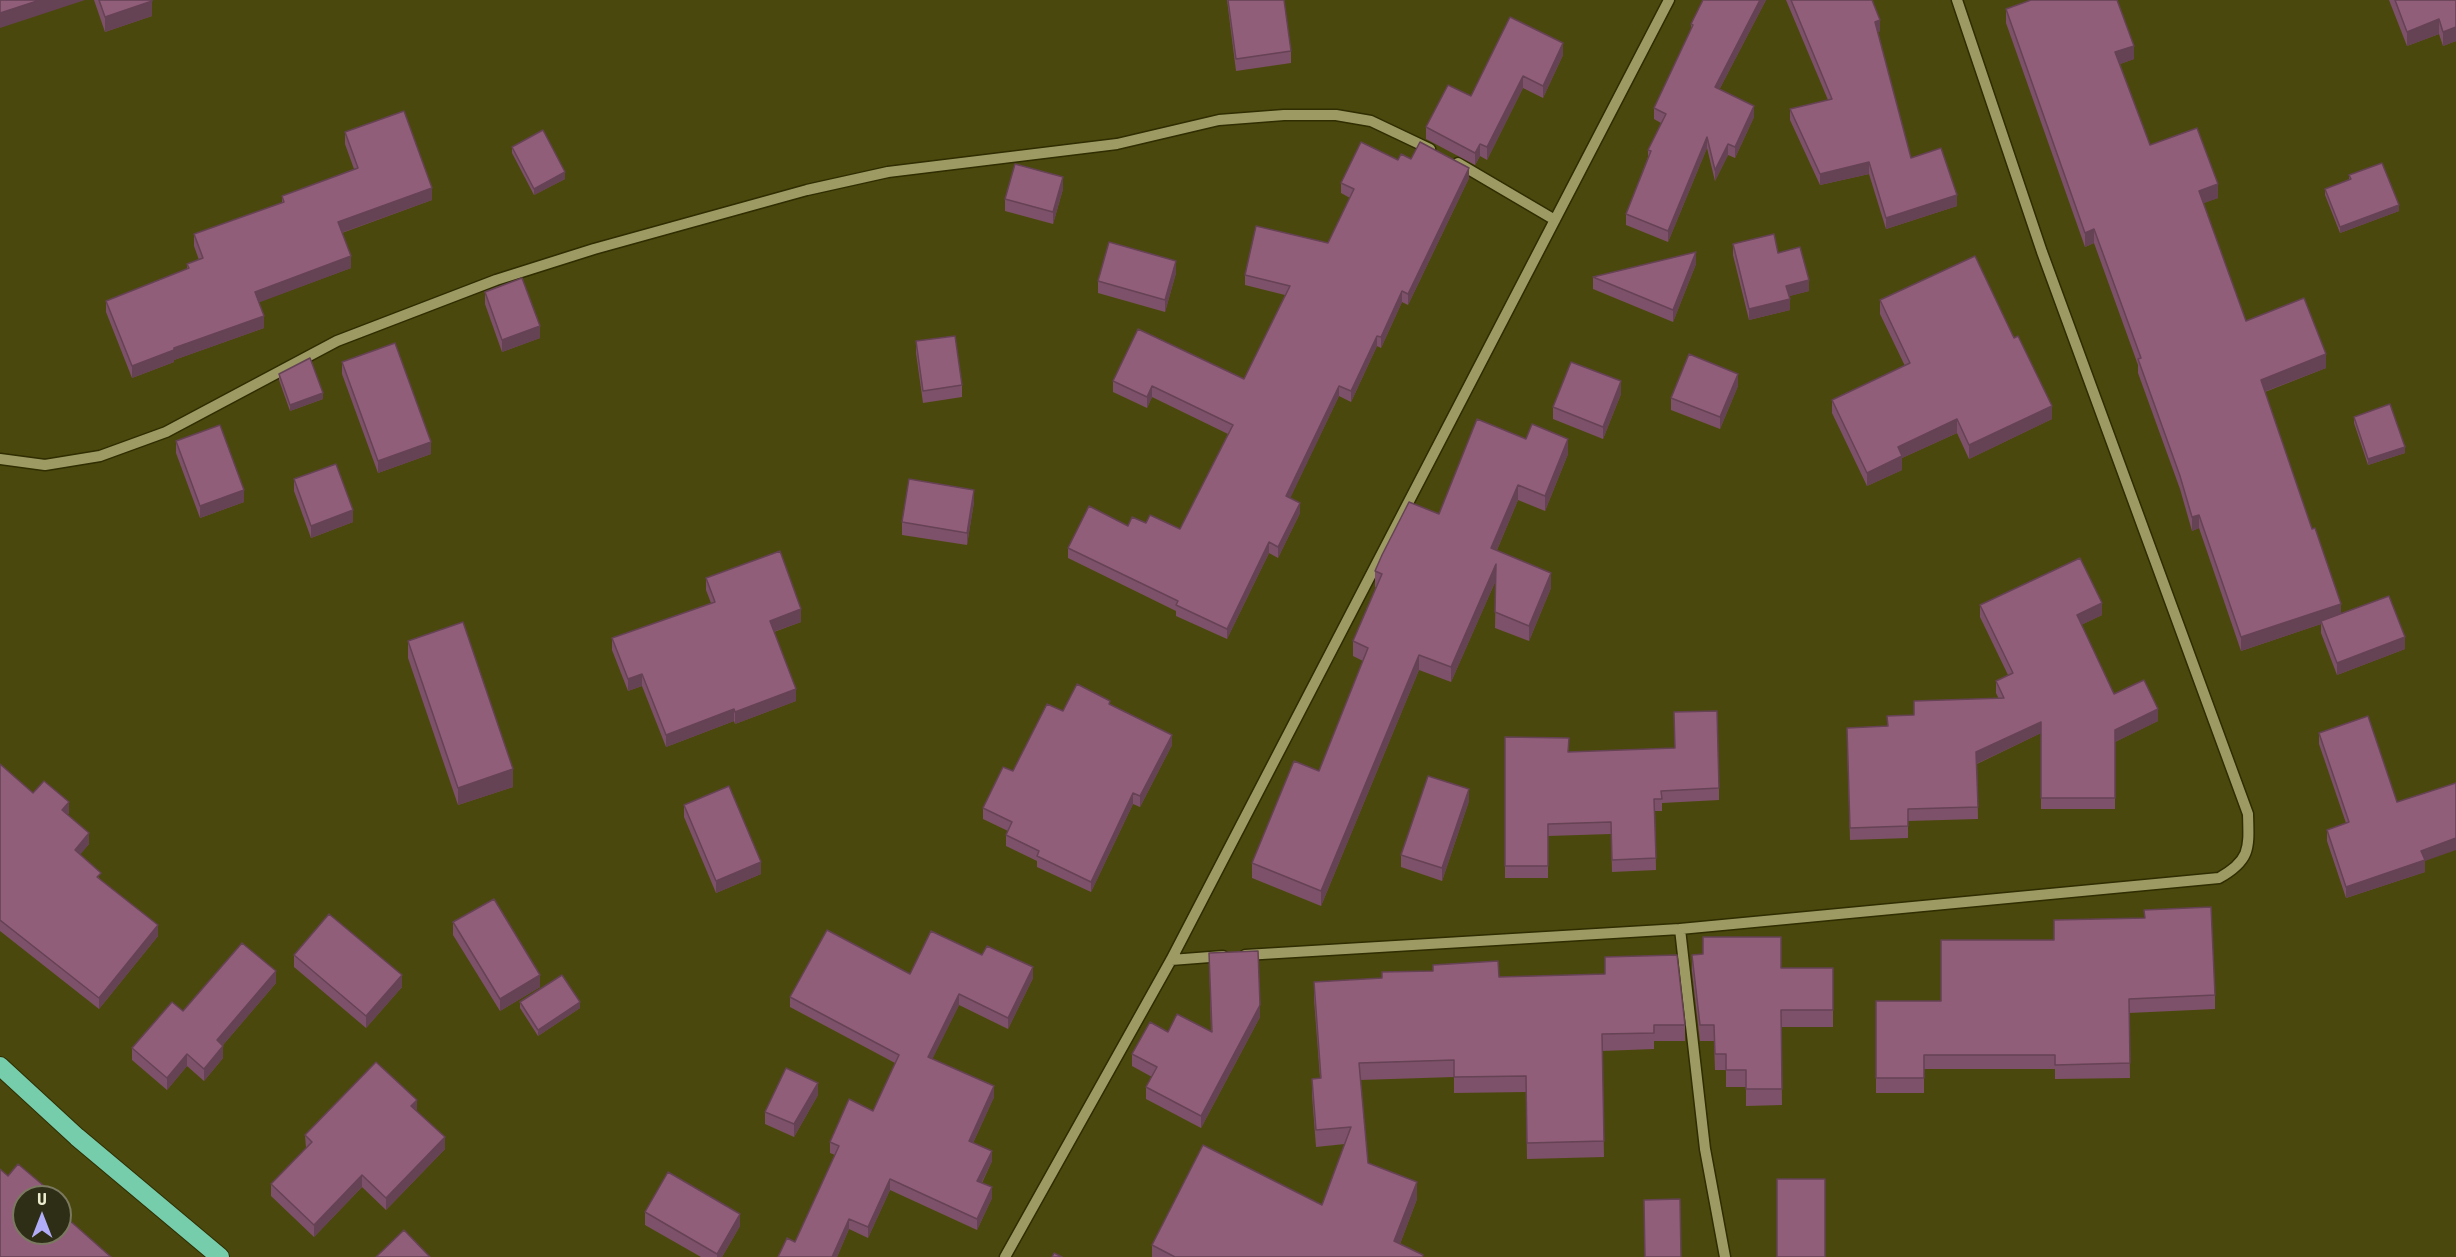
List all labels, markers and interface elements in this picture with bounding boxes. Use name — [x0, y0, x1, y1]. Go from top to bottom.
north arrow — [12, 1185, 72, 1245]
text: U — [37, 1190, 47, 1208]

